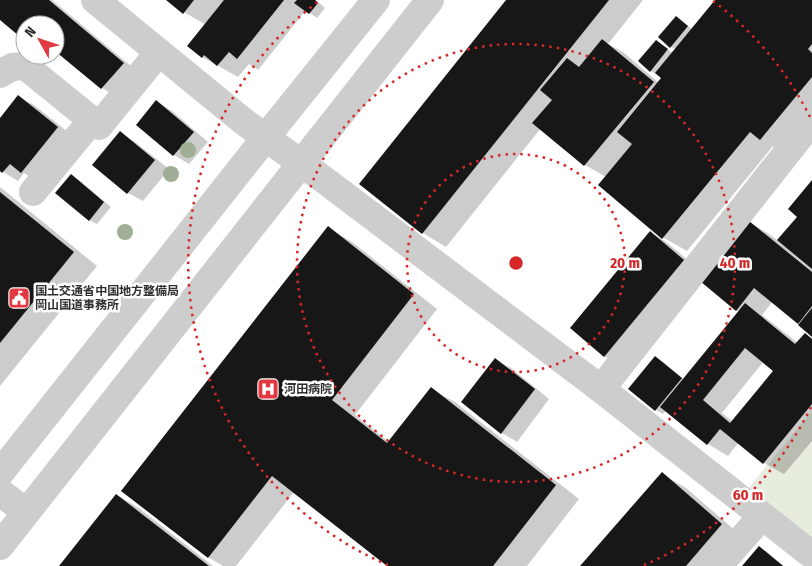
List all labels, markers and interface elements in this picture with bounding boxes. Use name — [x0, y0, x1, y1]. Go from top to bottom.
north arrow — [15, 15, 65, 65]
text: N — [21, 23, 40, 41]
centre of rings — [507, 254, 525, 272]
text: 20 m — [609, 254, 640, 272]
text: 40 m — [720, 254, 750, 272]
place label: 国土交通省中国地方整備局 岡山国道事務所 — [35, 284, 179, 312]
public building icon: 国土交通省中国地方整備局 岡山国道事務所 — [7, 286, 31, 310]
hospital icon: 河田病院 — [256, 377, 280, 401]
place label: 河田病院 — [284, 382, 332, 396]
text: 60 m — [733, 486, 763, 504]

